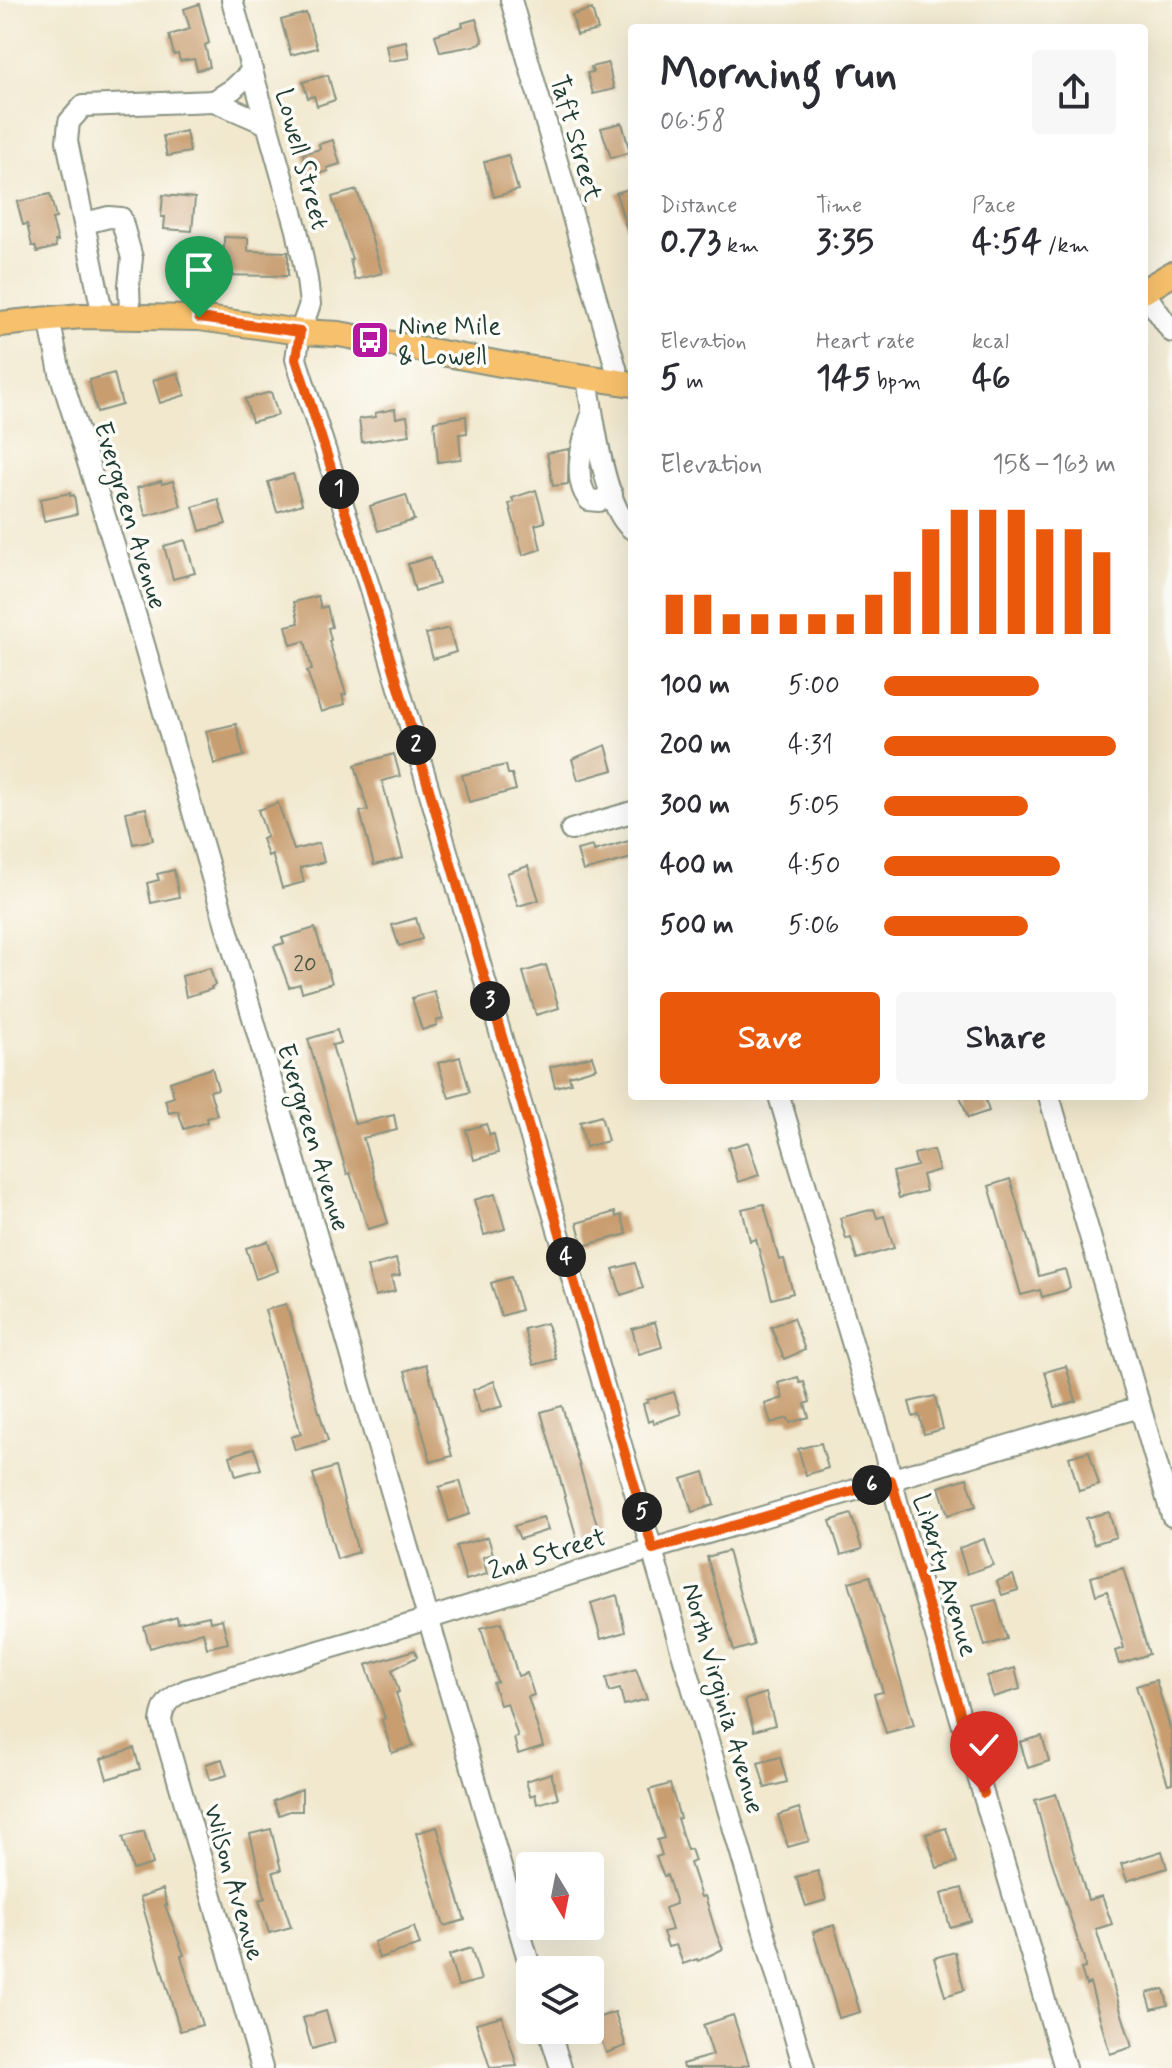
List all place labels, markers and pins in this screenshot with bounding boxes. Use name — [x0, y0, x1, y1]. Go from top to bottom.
pin — [165, 236, 233, 318]
place label: Nine Mile & Lowell — [398, 310, 501, 374]
bus stop icon: Nine Mile & Lowell — [349, 319, 391, 361]
pin: 1 — [319, 469, 359, 509]
pin: 2 — [396, 725, 436, 765]
pin: 3 — [470, 981, 510, 1021]
pin: 4 — [546, 1237, 586, 1277]
pin: 6 — [852, 1465, 892, 1505]
pin: 5 — [622, 1492, 662, 1532]
pin — [950, 1711, 1018, 1793]

